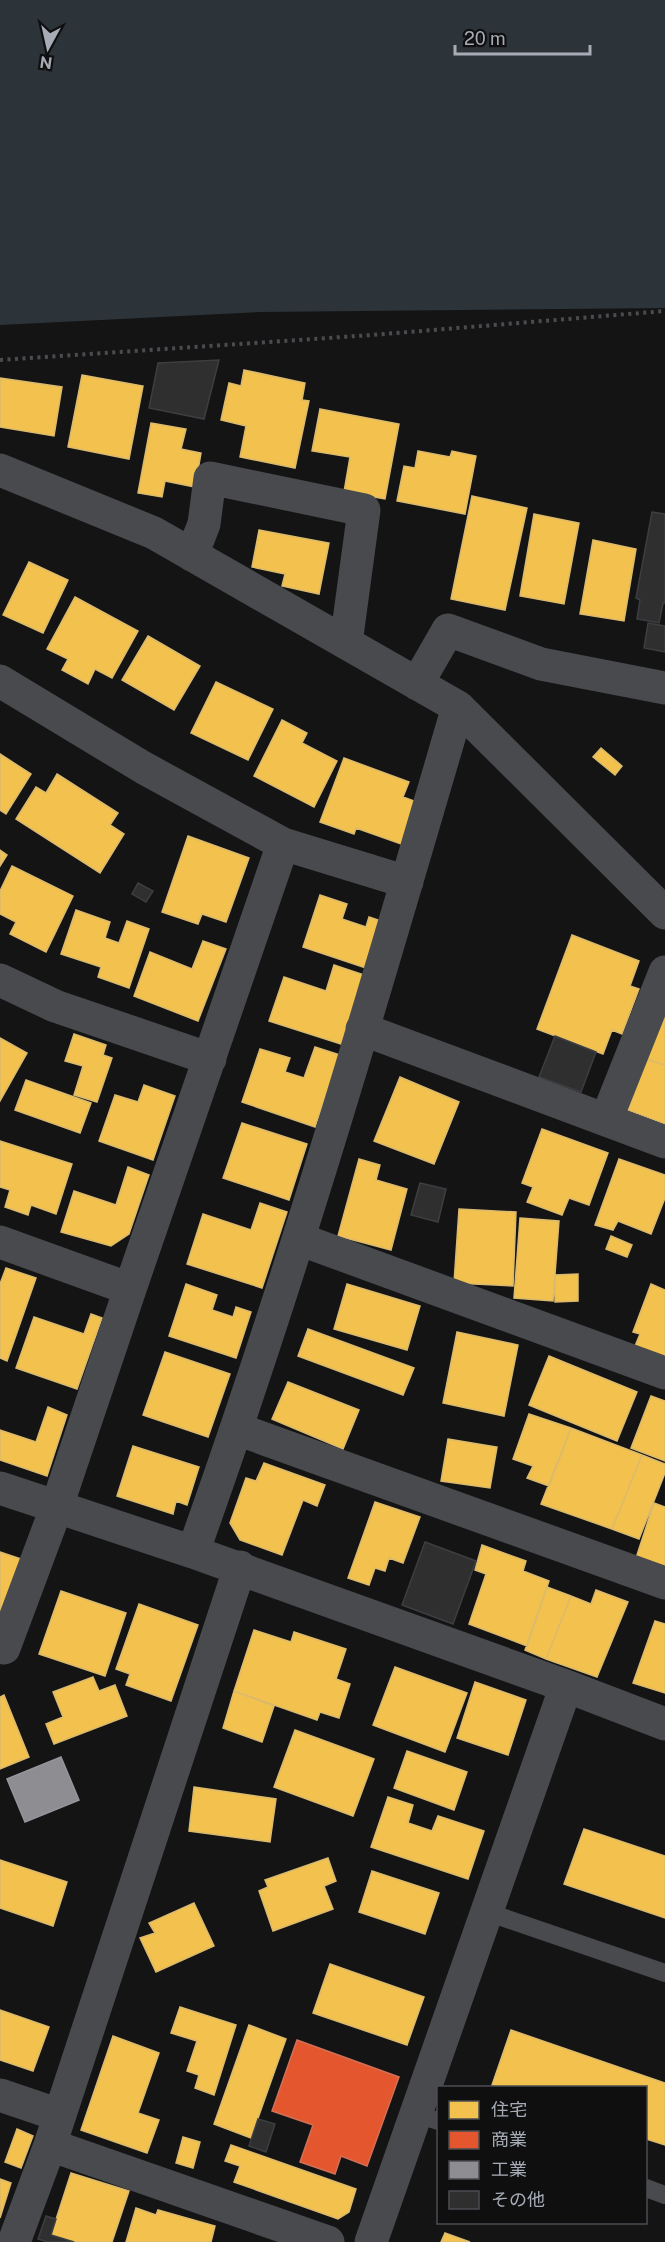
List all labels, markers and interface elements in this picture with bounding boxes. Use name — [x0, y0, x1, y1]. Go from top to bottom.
north arrow — [18, 18, 78, 78]
scale bar — [455, 18, 590, 56]
text: 20 m — [464, 28, 506, 49]
text: N — [38, 52, 54, 73]
legend — [437, 2086, 647, 2224]
text: 住宅 — [491, 2099, 527, 2120]
text: 商業 — [491, 2129, 527, 2150]
text: 工業 — [491, 2159, 527, 2180]
text: その他 — [491, 2189, 545, 2210]

